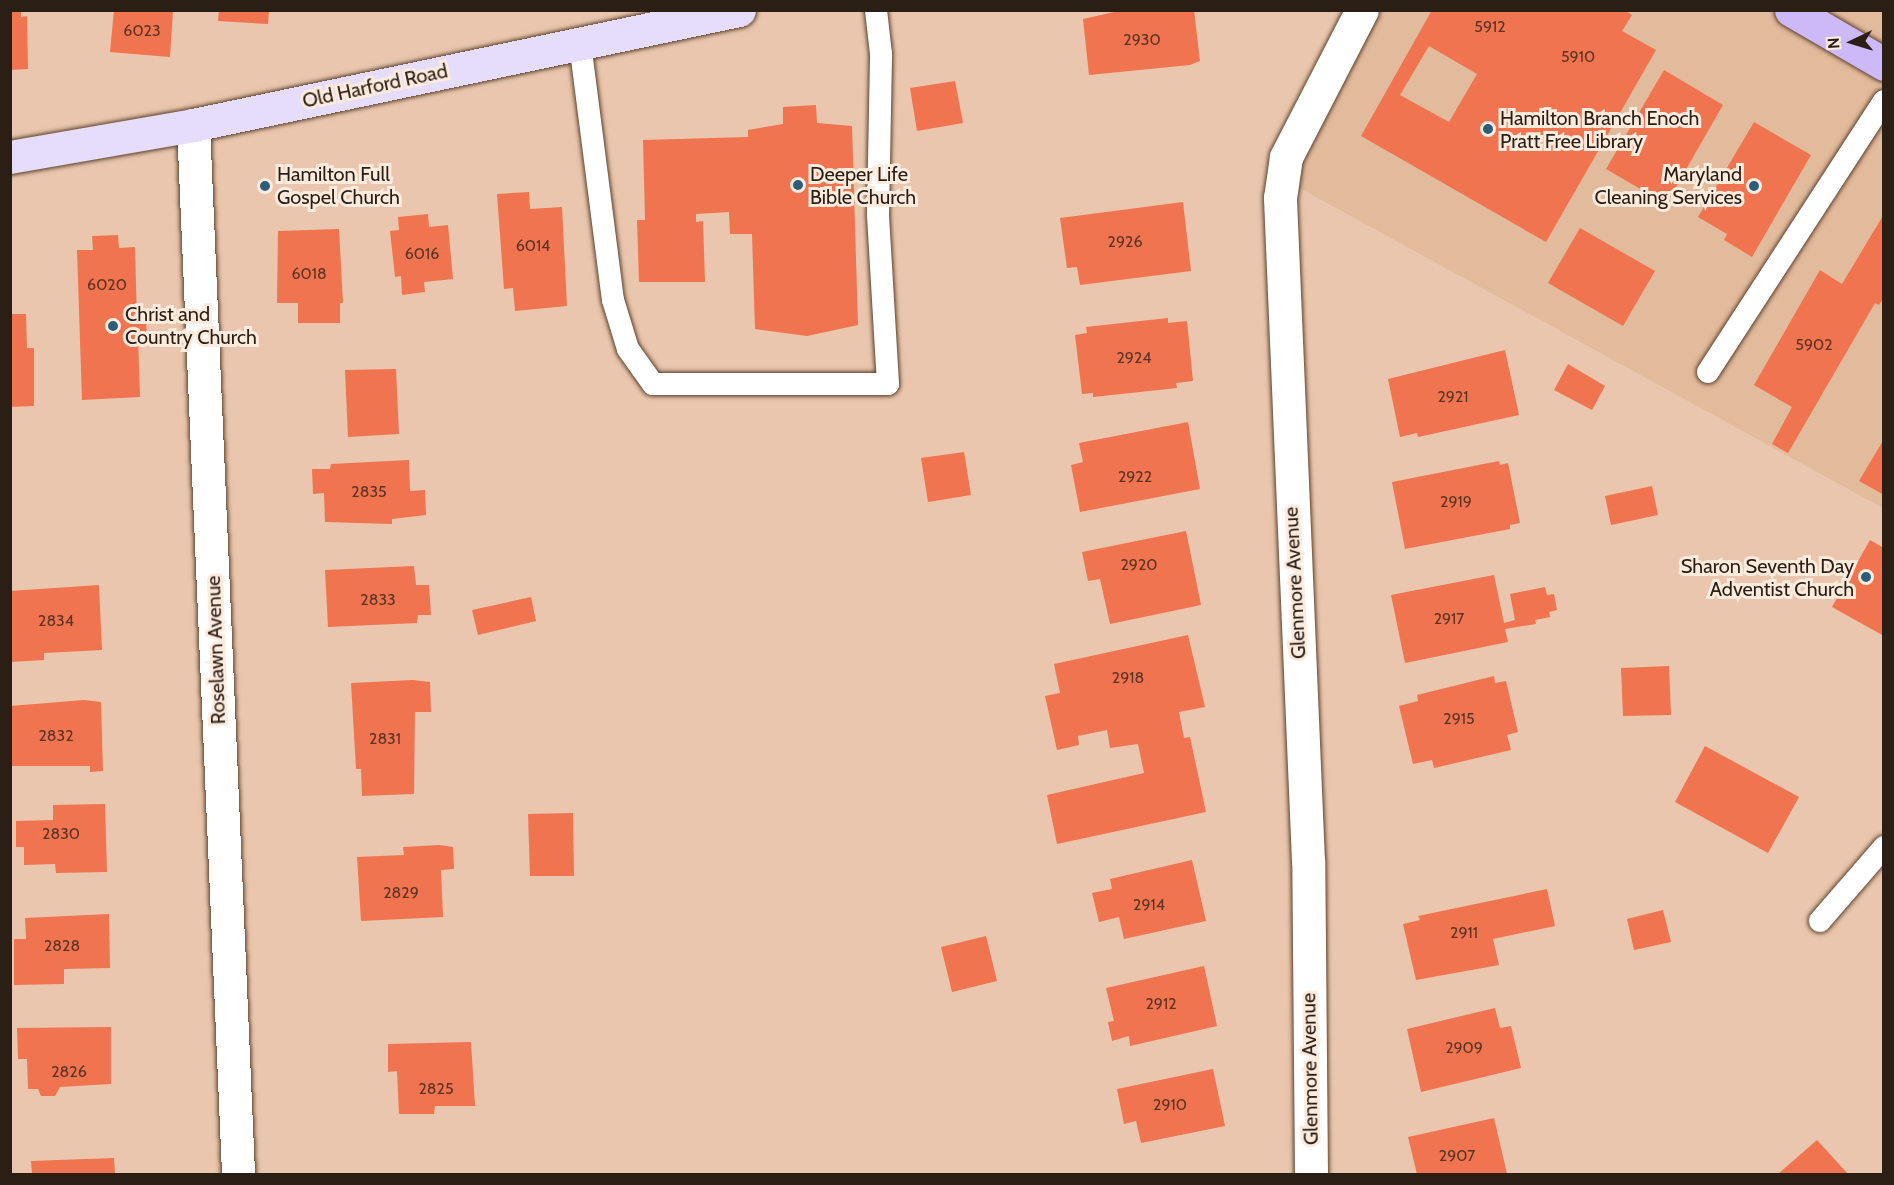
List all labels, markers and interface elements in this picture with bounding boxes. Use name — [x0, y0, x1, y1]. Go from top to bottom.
north arrow — [1822, 12, 1882, 72]
house number: 5912 — [1474, 17, 1506, 37]
house number: 6023 — [123, 21, 161, 41]
house number: 2930 — [1123, 30, 1161, 50]
text: N — [1824, 37, 1843, 50]
house number: 5910 — [1561, 47, 1595, 67]
street label: Old Harford Road — [300, 59, 450, 113]
place label: Hamilton Branch Enoch Pratt Free Library — [1500, 106, 1699, 153]
marker: Hamilton Branch Enoch Pratt Free Library — [1481, 122, 1495, 136]
place label: Hamilton Full Gospel Church — [277, 162, 400, 209]
place label: Deeper Life Bible Church — [810, 162, 916, 209]
place label: Maryland Cleaning Services — [1594, 162, 1742, 209]
marker: Deeper Life Bible Church — [791, 178, 805, 192]
marker: Hamilton Full Gospel Church — [258, 179, 272, 193]
marker: Maryland Cleaning Services — [1747, 179, 1761, 193]
house number: 2926 — [1108, 232, 1142, 252]
house number: 6014 — [516, 236, 550, 256]
house number: 6016 — [405, 244, 439, 264]
house number: 6018 — [291, 264, 327, 284]
house number: 6020 — [87, 275, 127, 295]
place label: Christ and Country Church — [125, 302, 257, 349]
marker: Christ and Country Church — [106, 319, 120, 333]
house number: 5902 — [1795, 335, 1833, 355]
house number: 2924 — [1116, 348, 1152, 368]
house number: 2921 — [1437, 387, 1469, 407]
house number: 2922 — [1118, 467, 1152, 487]
house number: 2835 — [351, 482, 387, 502]
house number: 2919 — [1440, 492, 1472, 512]
street label: Glenmore Avenue — [1279, 506, 1311, 660]
place label: Sharon Seventh Day Adventist Church — [1681, 554, 1854, 601]
house number: 2920 — [1120, 555, 1158, 575]
marker: Sharon Seventh Day Adventist Church — [1859, 570, 1873, 584]
street label: Roselawn Avenue — [201, 575, 231, 725]
house number: 2833 — [360, 590, 396, 610]
house number: 2917 — [1434, 609, 1464, 629]
house number: 2834 — [38, 611, 74, 631]
house number: 2918 — [1112, 668, 1144, 688]
house number: 2915 — [1443, 709, 1475, 729]
house number: 2832 — [38, 726, 74, 746]
house number: 2831 — [369, 729, 401, 749]
house number: 2830 — [42, 824, 80, 844]
house number: 2829 — [383, 883, 419, 903]
house number: 2914 — [1133, 895, 1165, 915]
house number: 2911 — [1450, 923, 1478, 943]
house number: 2828 — [44, 936, 80, 956]
street label: Glenmore Avenue — [1297, 993, 1323, 1145]
house number: 2912 — [1145, 994, 1177, 1014]
house number: 2909 — [1445, 1038, 1483, 1058]
house number: 2826 — [51, 1062, 87, 1082]
house number: 2825 — [418, 1079, 454, 1099]
house number: 2910 — [1153, 1095, 1187, 1115]
house number: 2907 — [1439, 1146, 1475, 1166]

